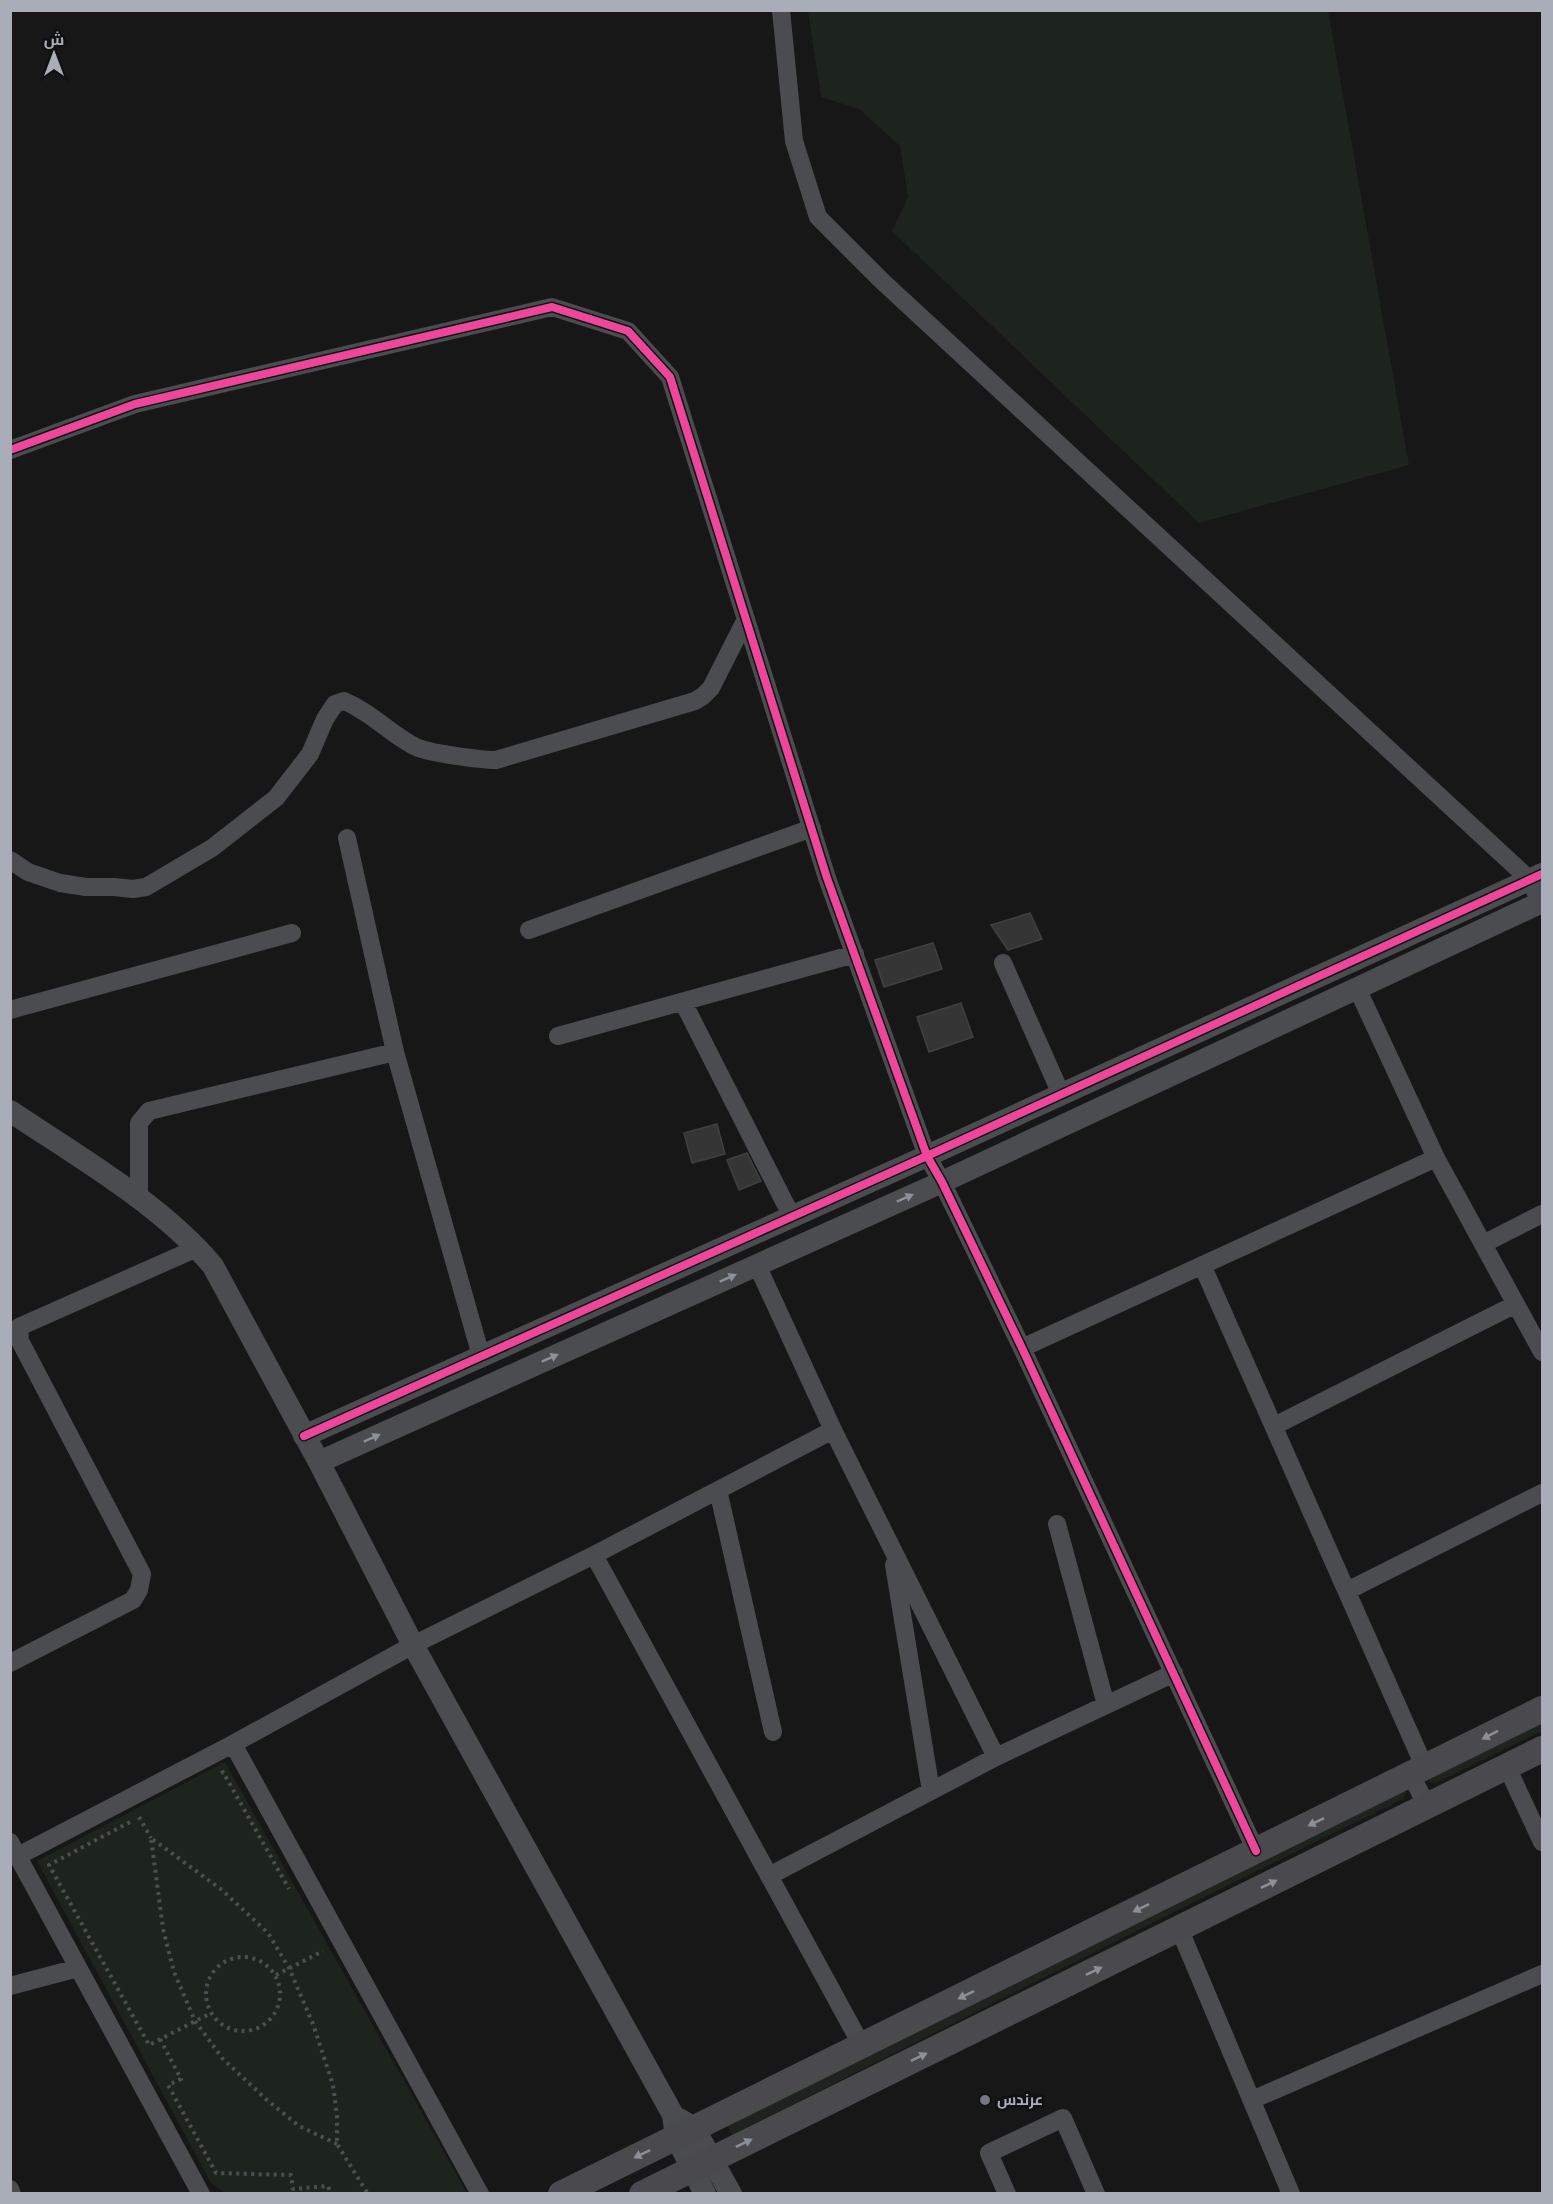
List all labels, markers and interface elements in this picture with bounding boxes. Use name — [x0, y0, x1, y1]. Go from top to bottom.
north arrow — [24, 24, 84, 84]
text: ش — [44, 30, 64, 49]
one-way arrow — [897, 1193, 915, 1203]
one-way arrow — [719, 1273, 737, 1283]
one-way arrow — [541, 1353, 559, 1363]
one-way arrow — [363, 1433, 381, 1443]
one-way arrow — [1482, 1730, 1499, 1740]
one-way arrow — [1307, 1817, 1324, 1827]
one-way arrow — [1260, 1880, 1277, 1889]
one-way arrow — [1132, 1904, 1149, 1913]
one-way arrow — [1085, 1966, 1102, 1975]
one-way arrow — [957, 1990, 974, 1999]
one-way arrow — [911, 2052, 928, 2062]
place label: عرندس — [997, 2091, 1043, 2109]
marker: عرندس — [978, 2093, 992, 2107]
one-way arrow — [736, 2139, 753, 2148]
one-way arrow — [633, 2149, 650, 2158]

